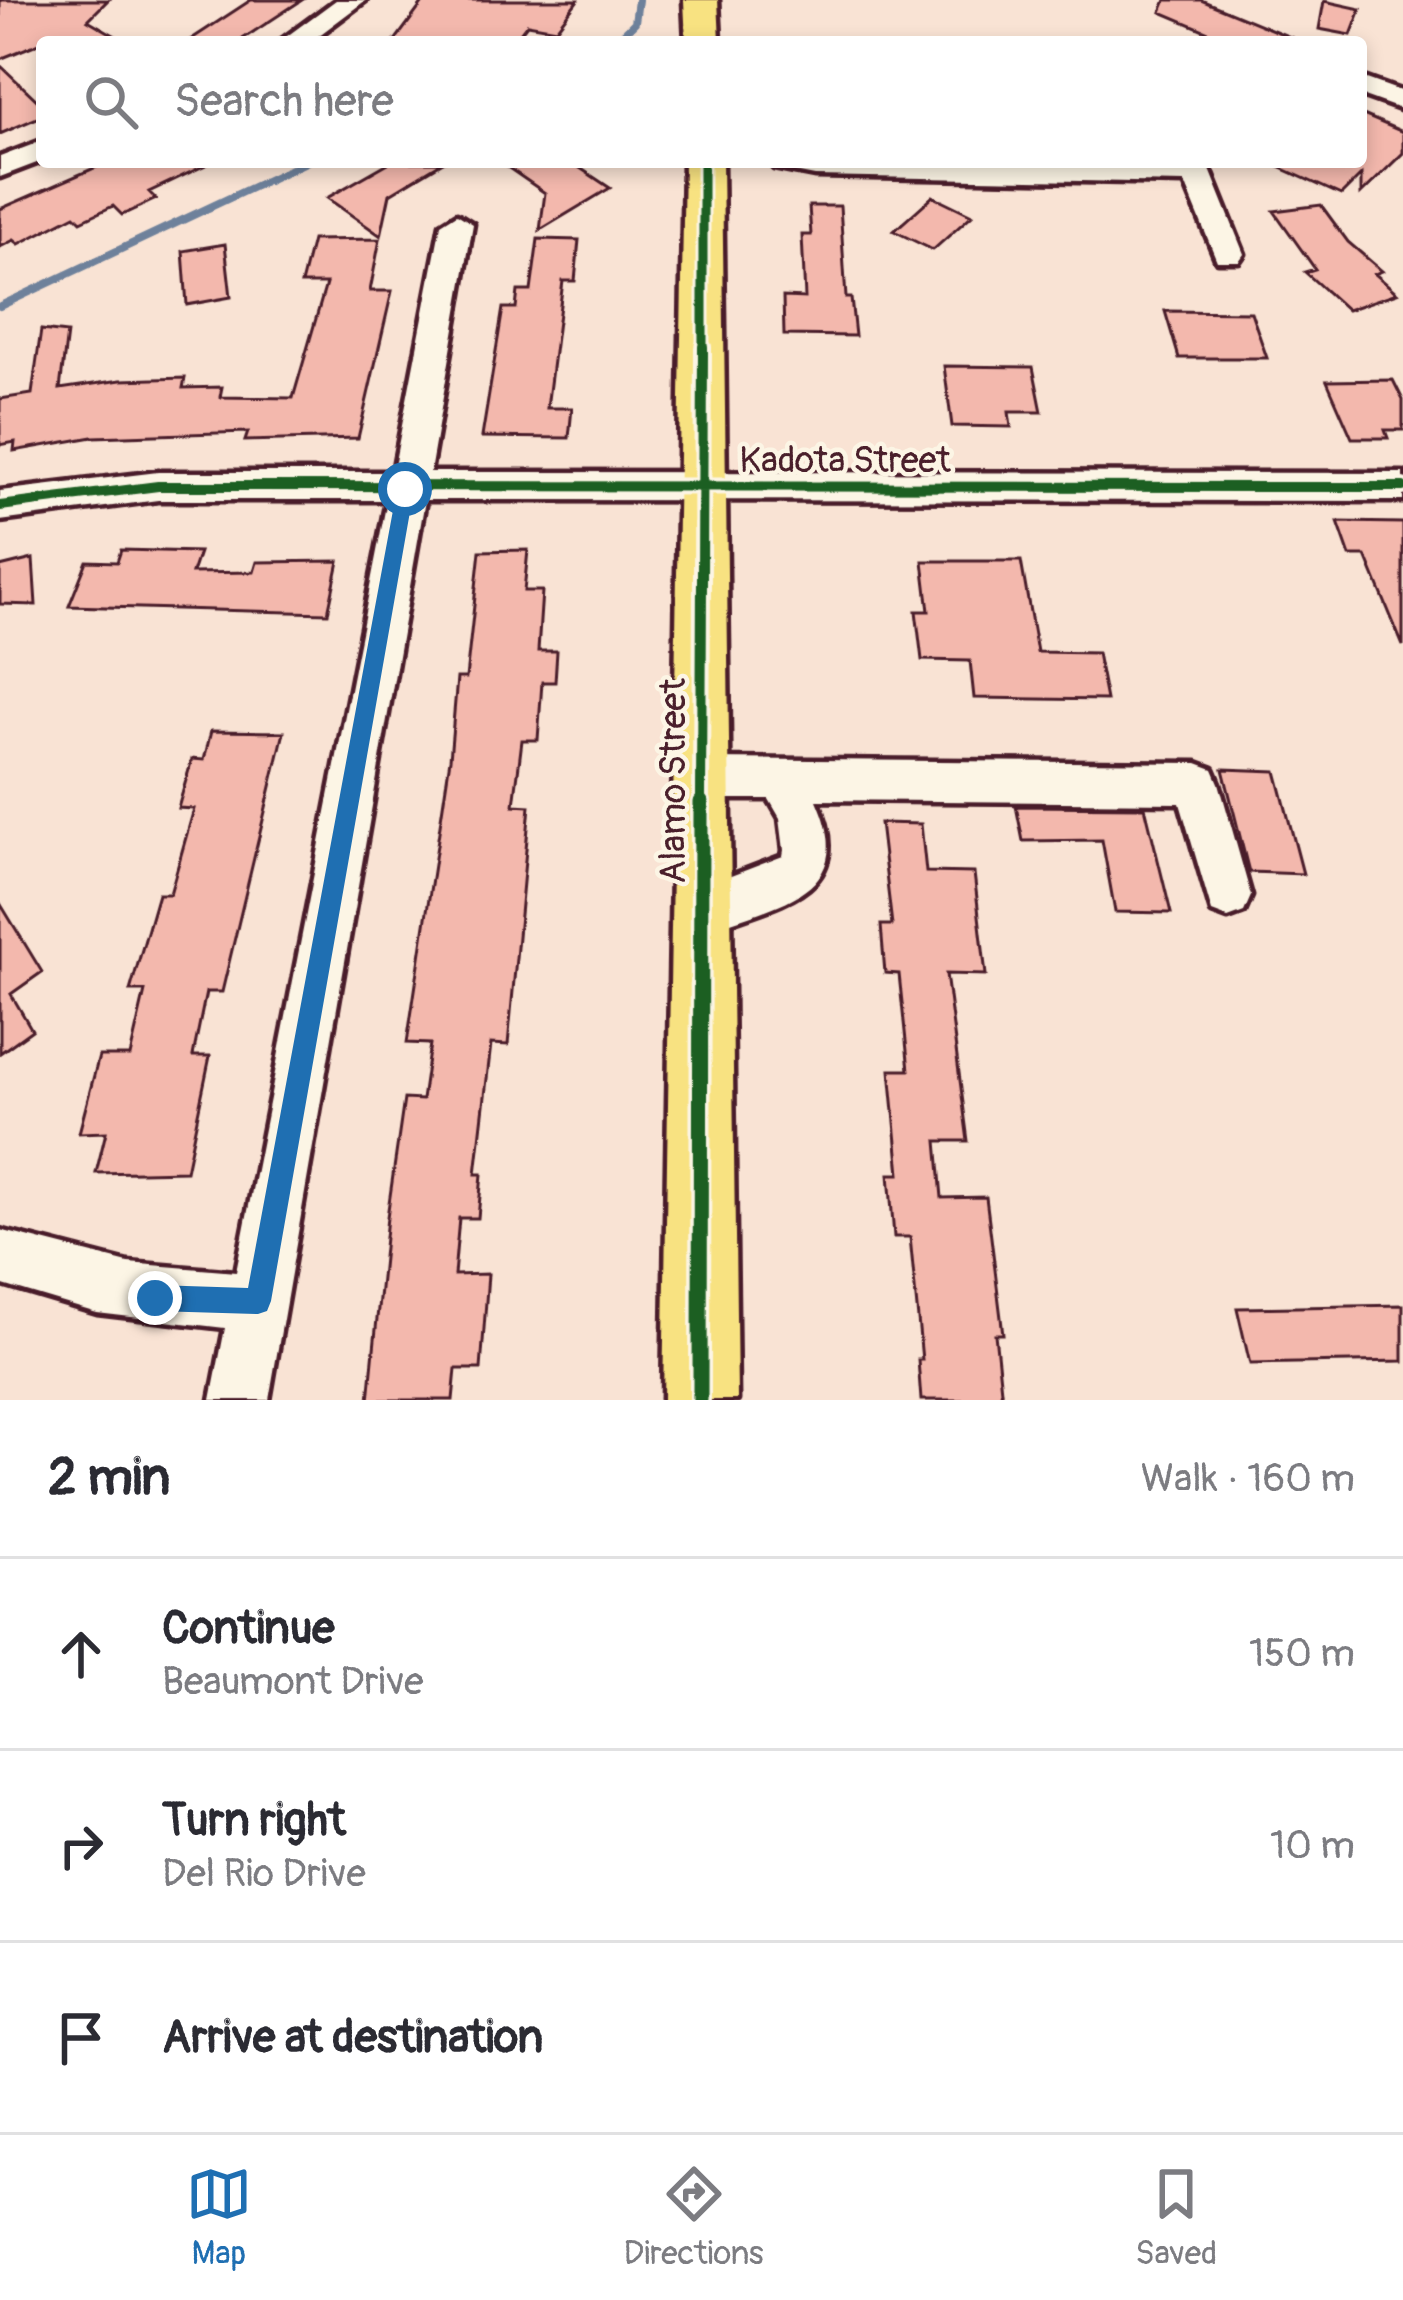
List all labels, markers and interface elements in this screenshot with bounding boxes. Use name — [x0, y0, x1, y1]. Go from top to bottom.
search box — [36, 36, 1367, 168]
icon: search — [78, 69, 144, 135]
text: Search here — [174, 74, 394, 130]
street label: Kadota Street — [739, 438, 951, 483]
route start — [378, 462, 432, 516]
street label: Alamo Street — [651, 678, 696, 884]
route end — [128, 1271, 182, 1325]
text: 2 min — [48, 1446, 170, 1510]
text: Walk · 160 m — [1141, 1454, 1355, 1503]
text: Continue — [162, 1601, 335, 1657]
icon: ahead — [48, 1621, 114, 1687]
text: 150 m — [1249, 1629, 1355, 1678]
text: Beaumont Drive — [162, 1657, 423, 1706]
text: Turn right — [162, 1793, 346, 1849]
icon: right — [48, 1813, 114, 1879]
text: 10 m — [1270, 1821, 1355, 1870]
text: Del Rio Drive — [162, 1849, 366, 1898]
icon: arrive — [48, 2005, 114, 2071]
text: Arrive at destination — [162, 2010, 543, 2066]
tab: Map — [186, 2161, 252, 2274]
tab: Directions — [624, 2161, 764, 2274]
tab: Saved — [1135, 2161, 1217, 2274]

